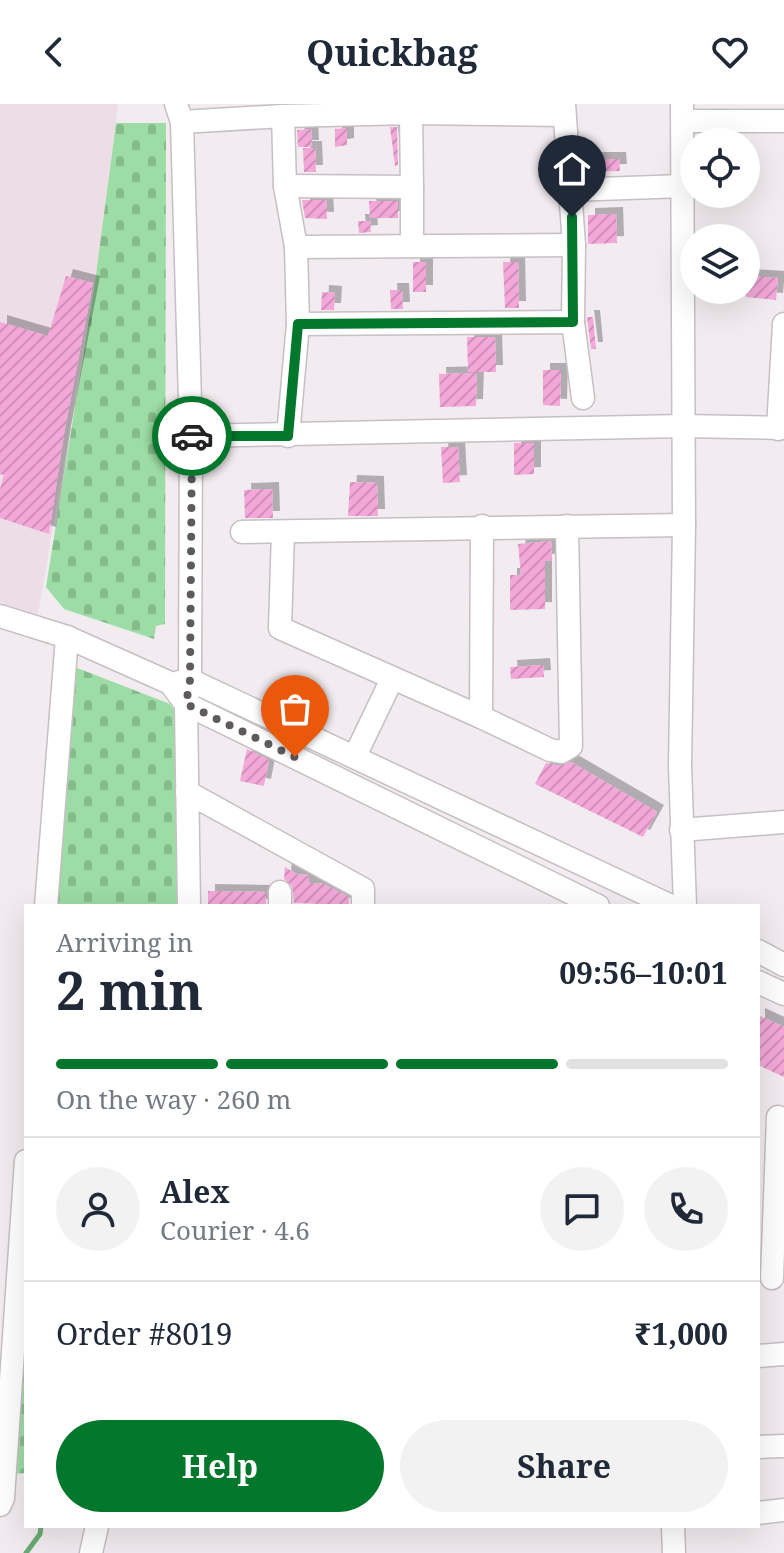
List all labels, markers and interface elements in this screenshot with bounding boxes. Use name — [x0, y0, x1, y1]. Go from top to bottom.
text: Quickbag — [306, 28, 478, 77]
icon: back — [32, 30, 76, 74]
icon: heart — [708, 30, 752, 74]
map controls — [680, 128, 760, 304]
button: locate — [680, 128, 760, 208]
pin — [538, 135, 606, 217]
icon: home — [550, 147, 594, 191]
button: layers — [680, 224, 760, 304]
courier — [152, 396, 232, 476]
icon: car — [170, 414, 214, 458]
pin — [261, 675, 329, 757]
icon: bag — [273, 687, 317, 731]
text: Arriving in — [56, 924, 193, 960]
text: 09:56–10:01 — [559, 952, 728, 993]
text: 2 min — [56, 954, 203, 1025]
text: On the way · 260 m — [56, 1081, 291, 1117]
button: person — [56, 1167, 140, 1251]
button: chat — [540, 1167, 624, 1251]
button: phone — [644, 1167, 728, 1251]
text: Alex — [160, 1171, 230, 1212]
text: Courier · 4.6 — [160, 1212, 310, 1248]
text: Order #8019 — [56, 1313, 233, 1354]
text: ₹1,000 — [635, 1313, 728, 1354]
button: Help — [56, 1420, 384, 1512]
button: Share — [400, 1420, 728, 1512]

